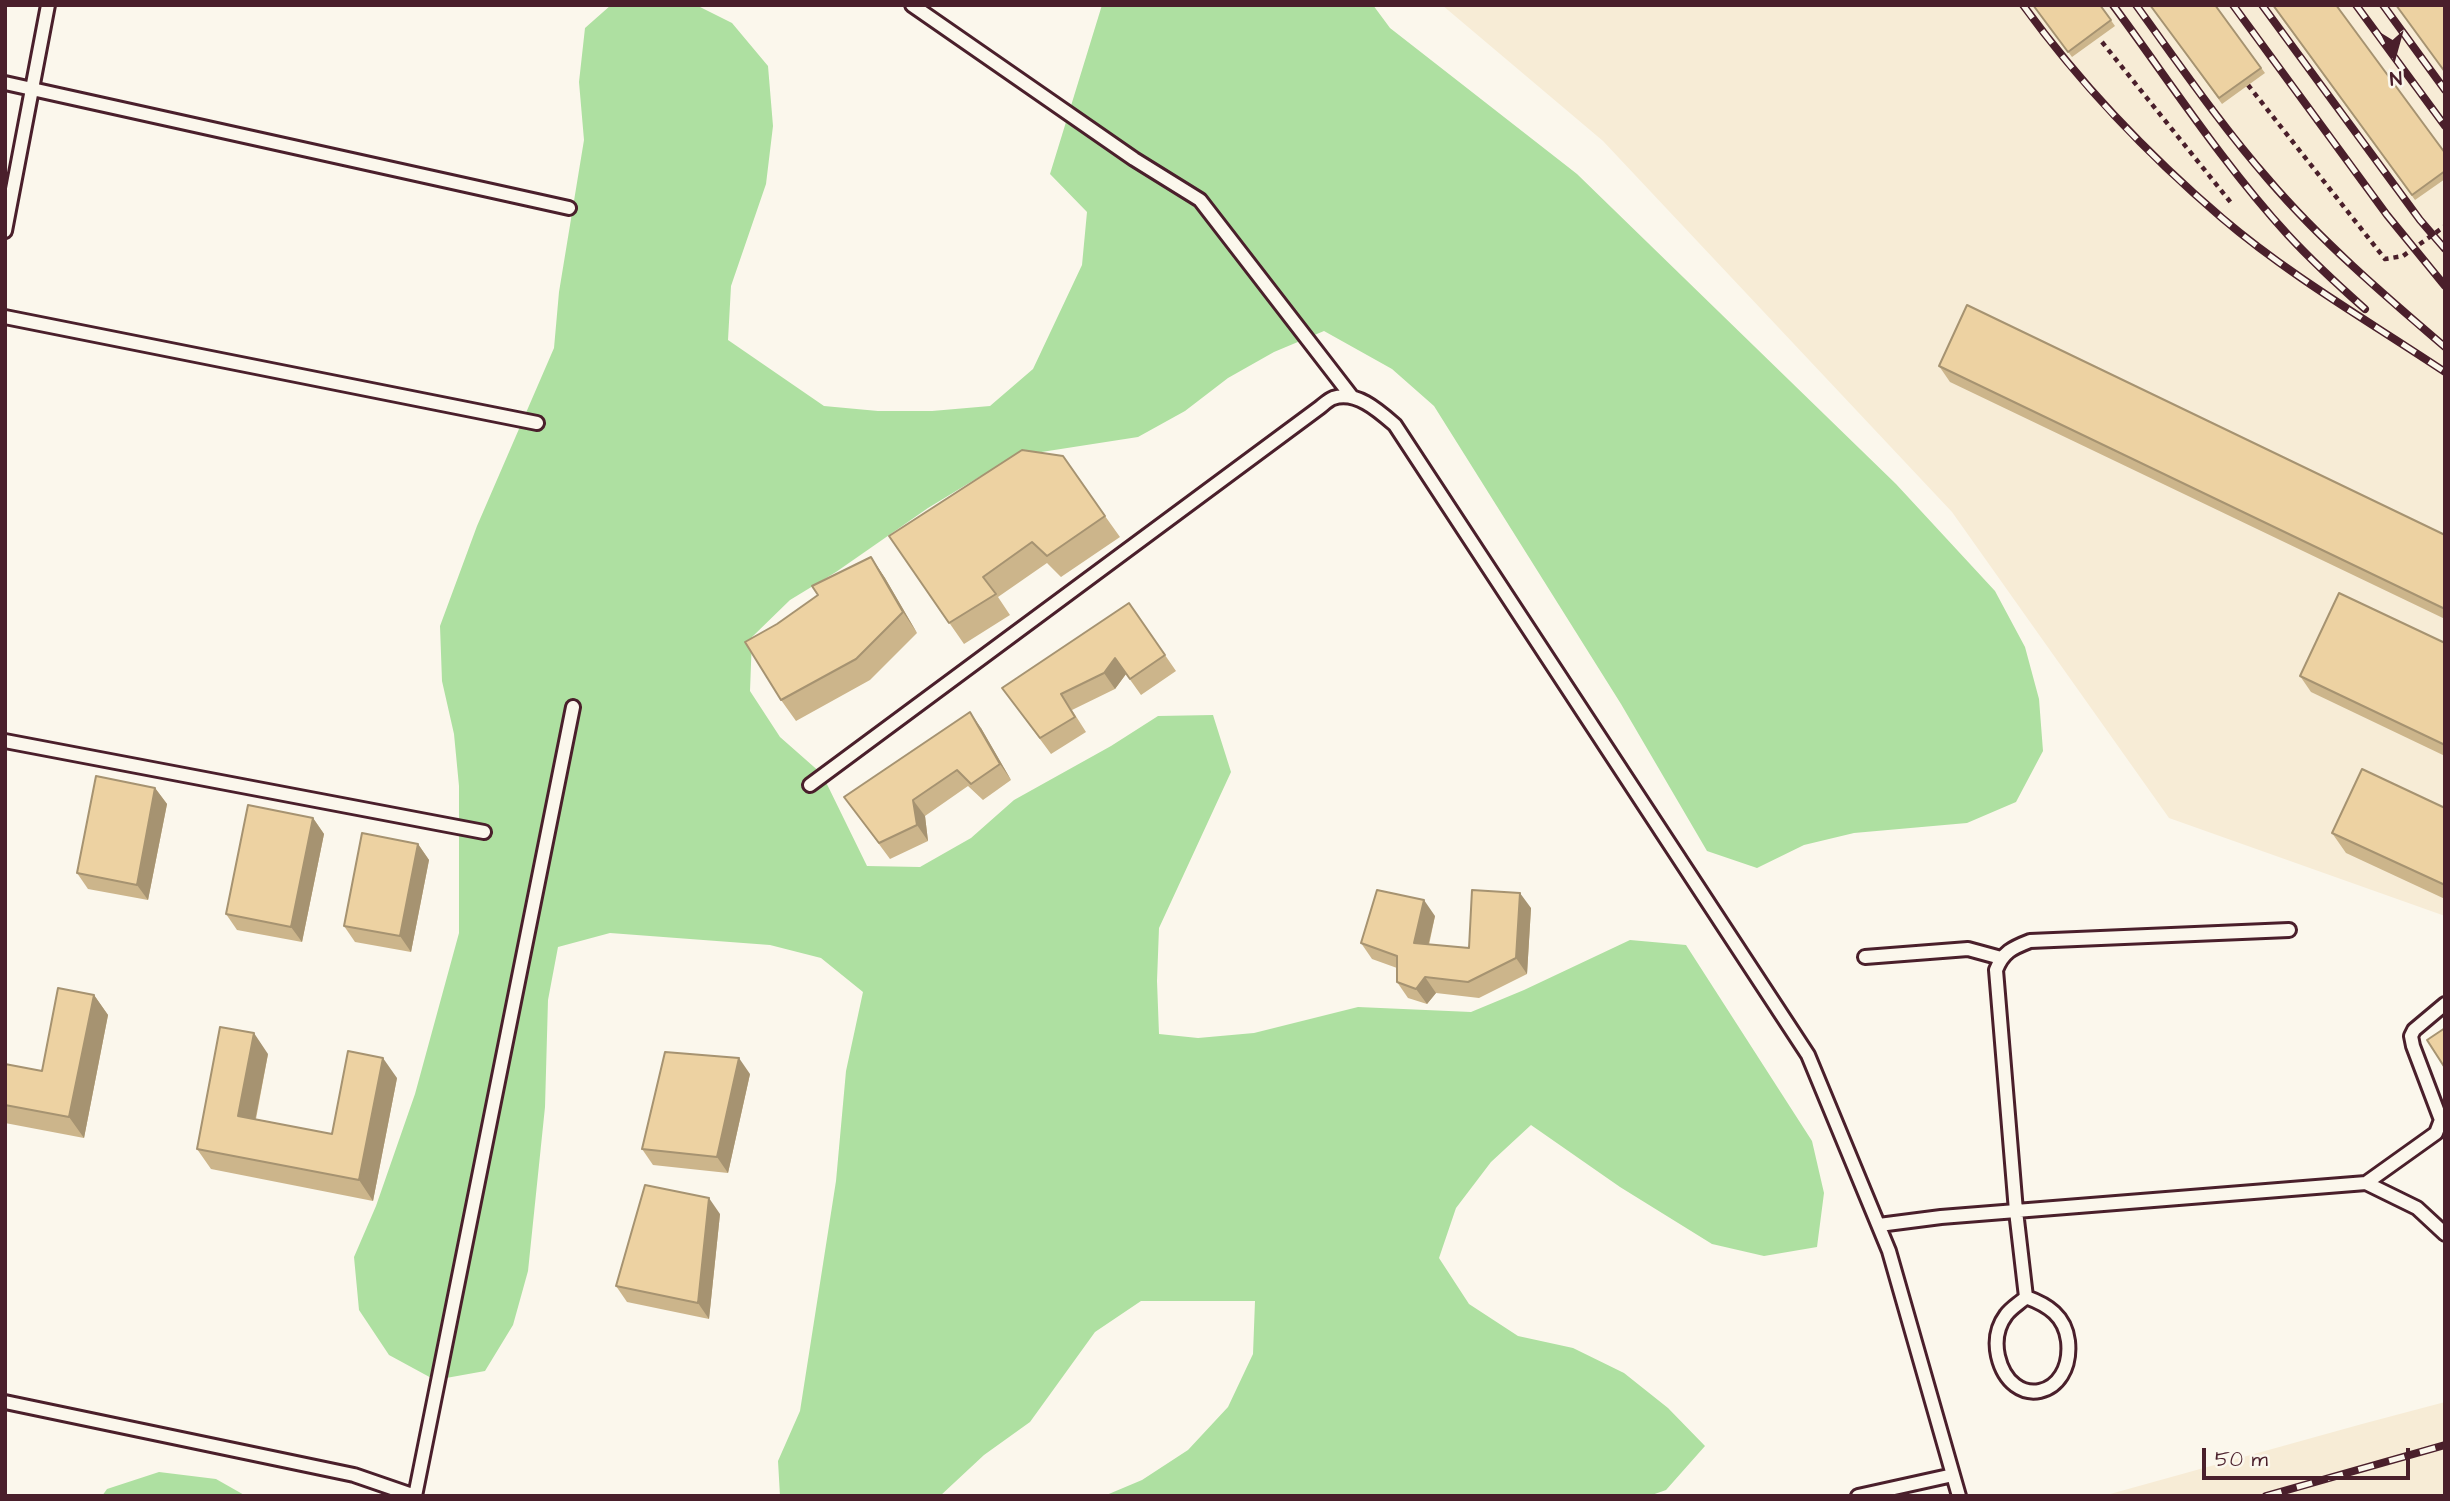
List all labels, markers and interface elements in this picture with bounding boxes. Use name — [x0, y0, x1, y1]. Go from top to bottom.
north arrow — [2359, 21, 2429, 91]
text: N — [2389, 63, 2403, 91]
scale bar — [2205, 1434, 2413, 1478]
text: 50 m — [2215, 1445, 2268, 1474]

